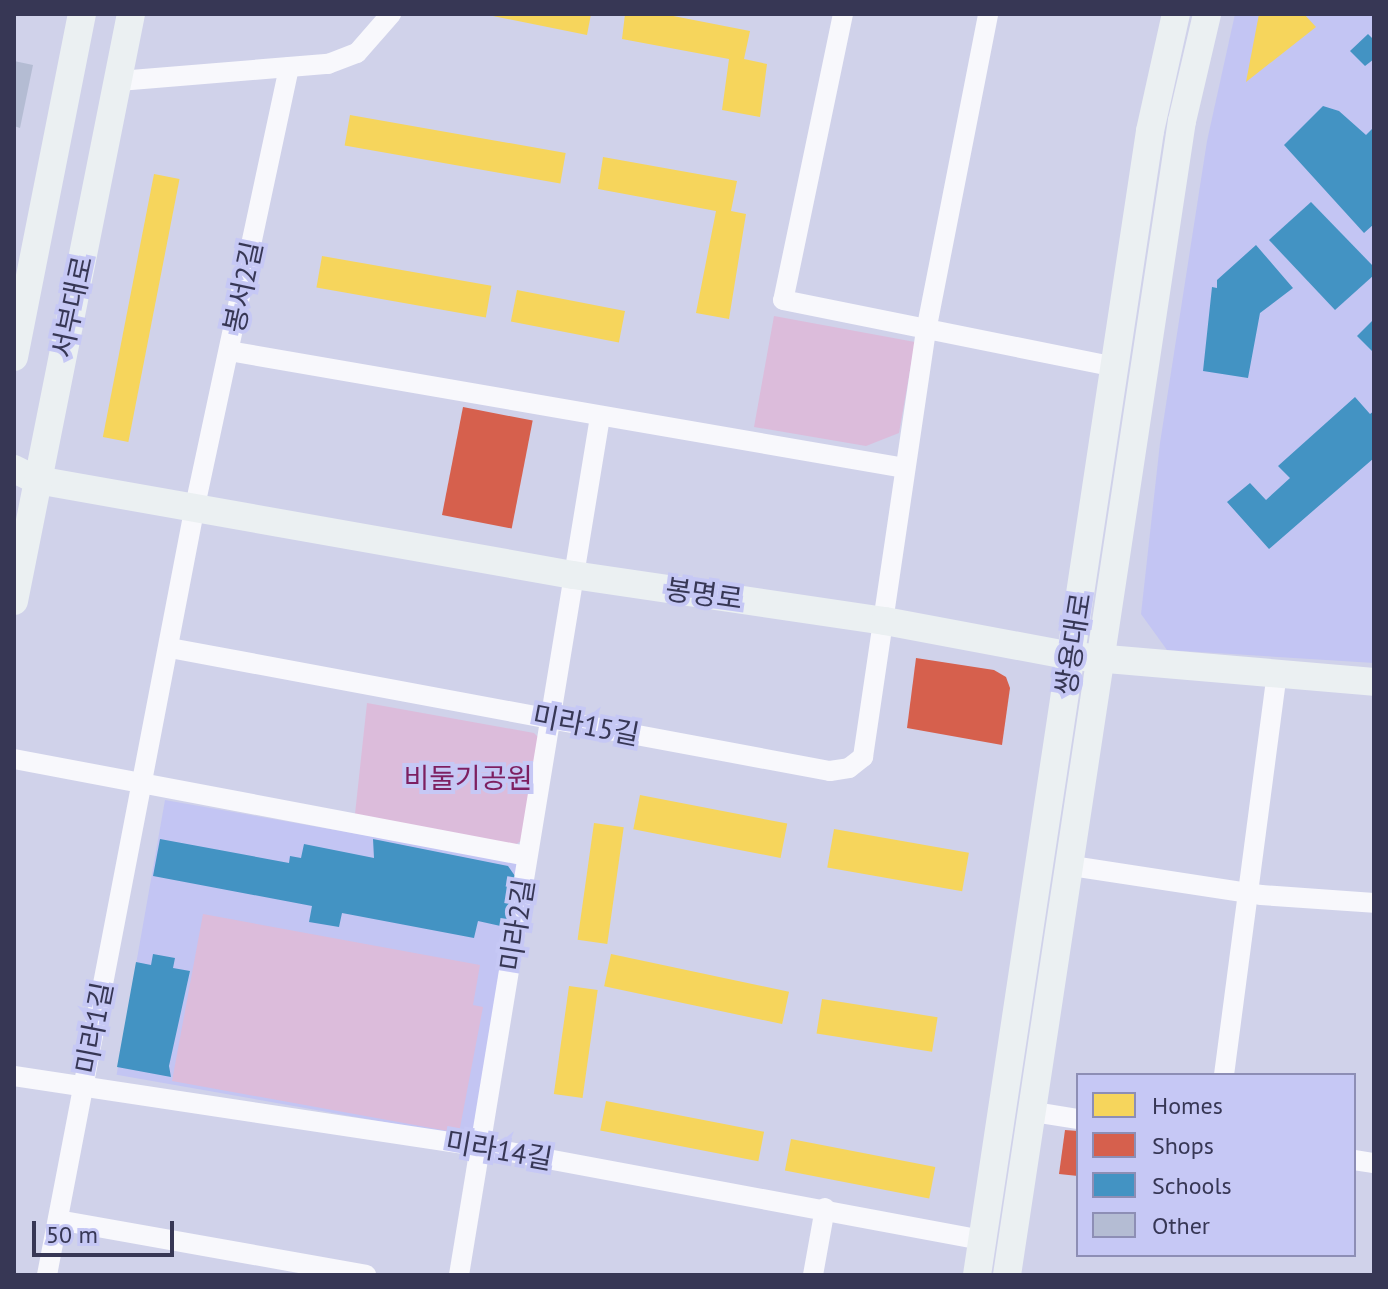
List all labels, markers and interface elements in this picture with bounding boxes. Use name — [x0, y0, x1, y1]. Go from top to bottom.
street label: 봉서2길 — [217, 238, 269, 336]
street label: 서부대로 — [45, 253, 99, 361]
street label: 봉명로 — [663, 572, 745, 616]
street label: 쌍용대로 — [1048, 590, 1098, 698]
street label: 미라15길 — [530, 698, 642, 752]
park label: 비둘기공원 — [404, 761, 532, 795]
street label: 미라2길 — [493, 877, 541, 973]
street label: 미라1길 — [69, 979, 119, 1077]
legend — [1076, 1073, 1356, 1257]
text: Homes — [1152, 1090, 1223, 1121]
street label: 미라14길 — [443, 1124, 555, 1176]
text: Shops — [1152, 1130, 1214, 1161]
text: Schools — [1152, 1170, 1232, 1201]
scale bar — [36, 1205, 178, 1255]
text: Other — [1152, 1210, 1210, 1241]
text: 50 m — [46, 1219, 98, 1250]

